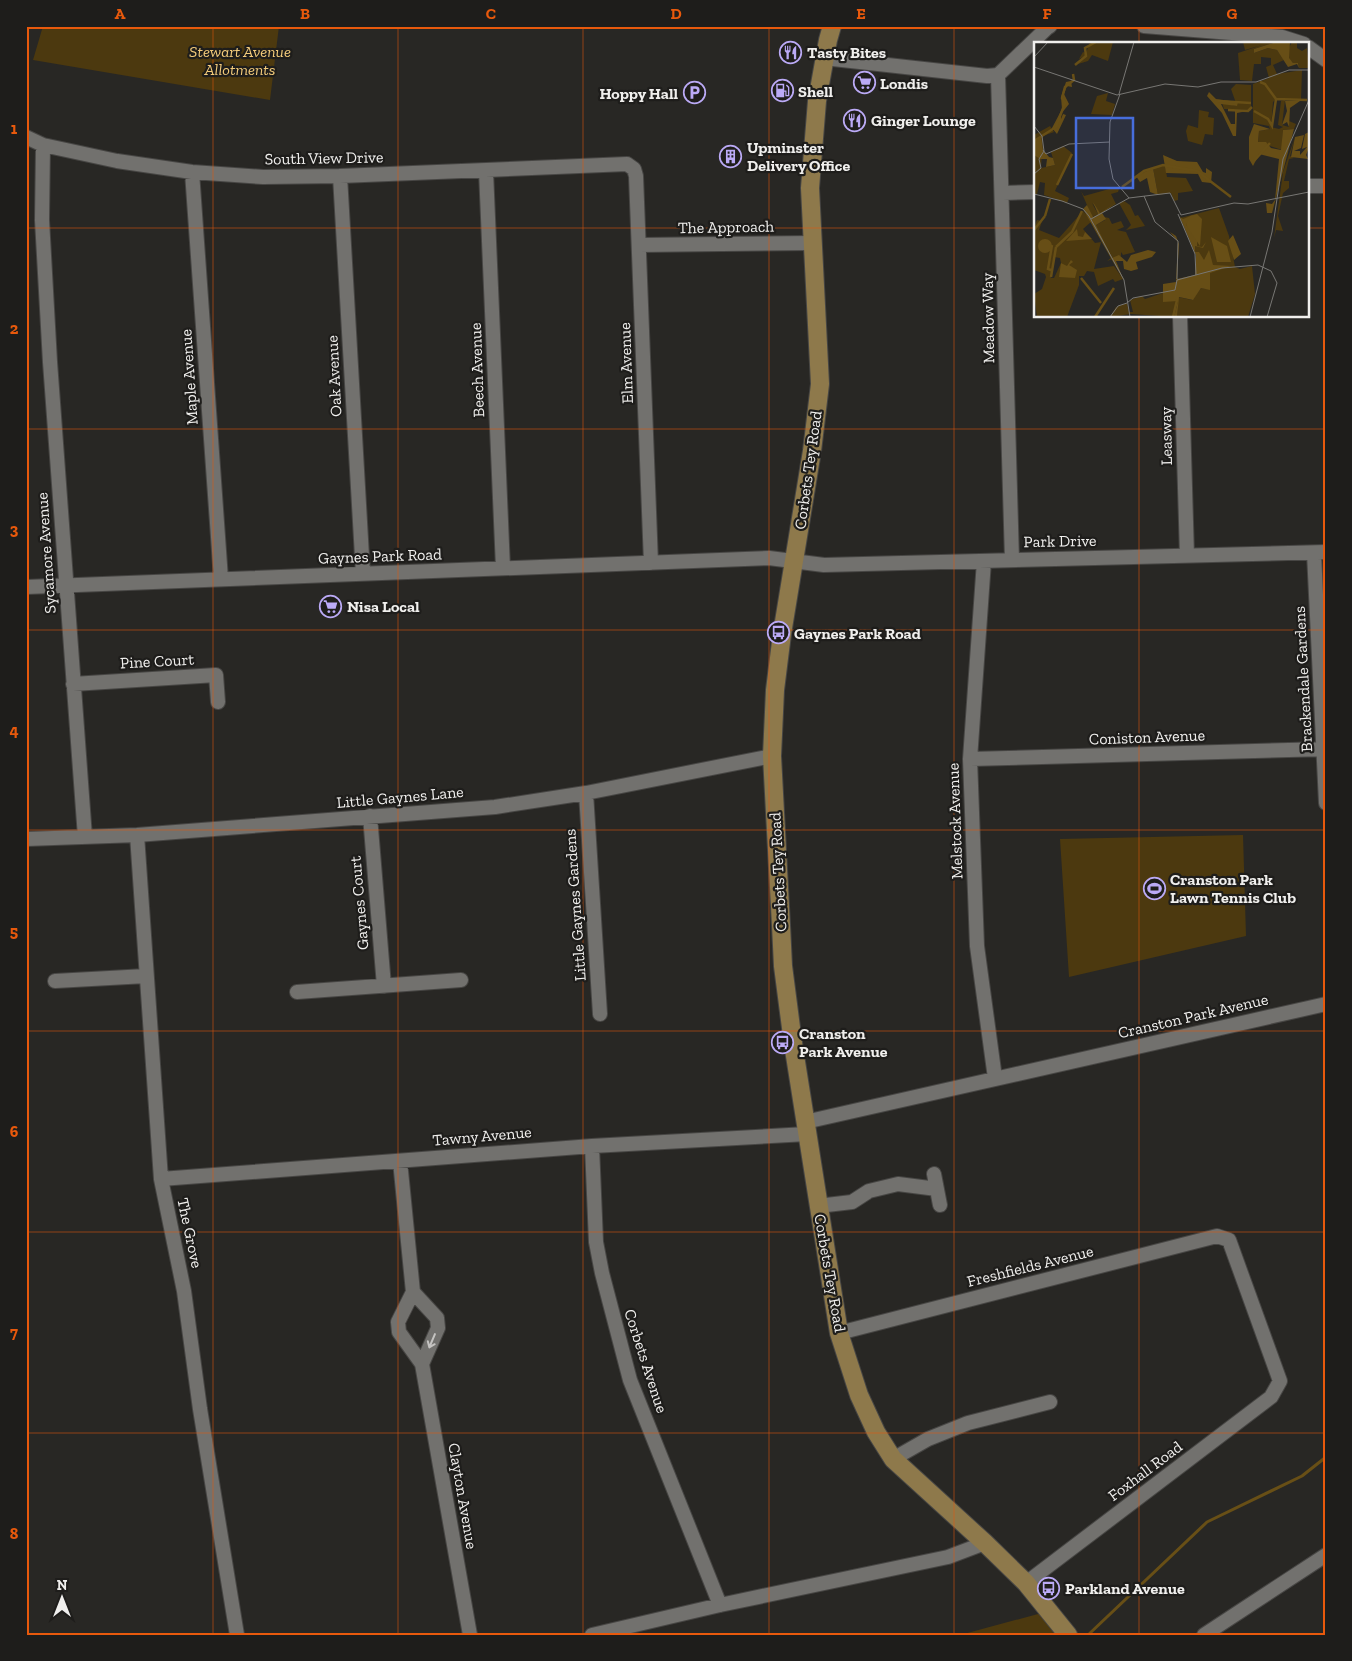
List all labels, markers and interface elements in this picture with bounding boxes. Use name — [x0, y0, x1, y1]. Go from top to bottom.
text: A — [115, 4, 126, 23]
text: B — [300, 4, 310, 23]
text: C — [486, 4, 496, 23]
text: D — [670, 4, 682, 23]
text: E — [856, 4, 866, 23]
text: F — [1042, 4, 1052, 23]
text: G — [1227, 4, 1238, 23]
restaurant icon: Tasty Bites — [779, 40, 803, 64]
park label: Stewart Avenue Allotments — [189, 42, 291, 79]
inset map — [1034, 42, 1310, 318]
place label: Tasty Bites — [807, 43, 886, 62]
supermarket icon: Londis — [852, 71, 876, 95]
place label: Londis — [880, 74, 928, 93]
fuel station icon: Shell — [770, 79, 794, 103]
parking icon: Hoppy Hall — [682, 81, 706, 105]
place label: Shell — [798, 82, 833, 101]
place label: Hoppy Hall — [599, 84, 678, 103]
restaurant icon: Ginger Lounge — [843, 108, 867, 132]
place label: Ginger Lounge — [871, 111, 976, 130]
text: 1 — [11, 119, 18, 138]
place label: Upminster Delivery Office — [747, 138, 850, 175]
building icon: Upminster Delivery Office — [719, 144, 743, 168]
street label: South View Drive — [265, 147, 383, 169]
street label: The Approach — [678, 217, 774, 237]
street label: Meadow Way — [978, 272, 998, 363]
text: 2 — [10, 319, 19, 338]
street label: Beech Avenue — [466, 322, 488, 418]
street label: Elm Avenue — [615, 322, 637, 404]
street label: Maple Avenue — [176, 328, 202, 426]
street label: Oak Avenue — [322, 335, 346, 417]
street label: Leasway — [1156, 406, 1176, 466]
street label: Corbets Tey Road — [790, 409, 826, 531]
street label: Sycamore Avenue — [32, 492, 60, 614]
text: 3 — [10, 520, 19, 539]
street label: Park Drive — [1023, 531, 1097, 551]
street label: Gaynes Park Road — [318, 544, 442, 568]
supermarket icon: Nisa Local — [319, 594, 343, 618]
place label: Nisa Local — [347, 597, 420, 616]
street label: Brackendale Gardens — [1290, 606, 1316, 752]
bus stop icon: Gaynes Park Road — [766, 621, 790, 645]
place label: Gaynes Park Road — [794, 624, 921, 643]
street label: Pine Court — [119, 650, 195, 672]
text: 4 — [9, 721, 19, 740]
street label: Coniston Avenue — [1089, 725, 1205, 749]
street label: Melstock Avenue — [943, 763, 967, 879]
street label: Little Gaynes Lane — [336, 782, 464, 812]
street label: Corbets Tey Road — [765, 812, 791, 932]
street label: Little Gaynes Gardens — [560, 828, 590, 982]
street label: Gaynes Court — [345, 855, 373, 951]
place label: Cranston Park Lawn Tennis Club — [1170, 870, 1296, 907]
sports icon: Cranston Park Lawn Tennis Club — [1142, 876, 1166, 900]
text: 5 — [10, 922, 18, 941]
street label: Cranston Park Avenue — [1116, 989, 1270, 1043]
place label: Cranston Park Avenue — [799, 1024, 888, 1061]
bus stop icon: Cranston Park Avenue — [771, 1030, 795, 1054]
text: 6 — [10, 1122, 19, 1141]
street label: Tawny Avenue — [432, 1122, 532, 1150]
street label: The Grove — [173, 1196, 207, 1270]
street label: Corbets Tey Road — [810, 1212, 850, 1334]
street label: Freshfields Avenue — [965, 1241, 1095, 1291]
street label: Corbets Avenue — [620, 1307, 672, 1415]
text: 7 — [10, 1323, 18, 1342]
one-way arrow — [427, 1333, 436, 1348]
street label: Foxhall Road — [1104, 1437, 1186, 1505]
street label: Clayton Avenue — [444, 1442, 482, 1550]
text: 8 — [10, 1524, 19, 1543]
north arrow — [38, 1574, 88, 1624]
bus stop icon: Parkland Avenue — [1037, 1576, 1061, 1600]
text: N — [57, 1577, 68, 1594]
place label: Parkland Avenue — [1065, 1579, 1185, 1598]

